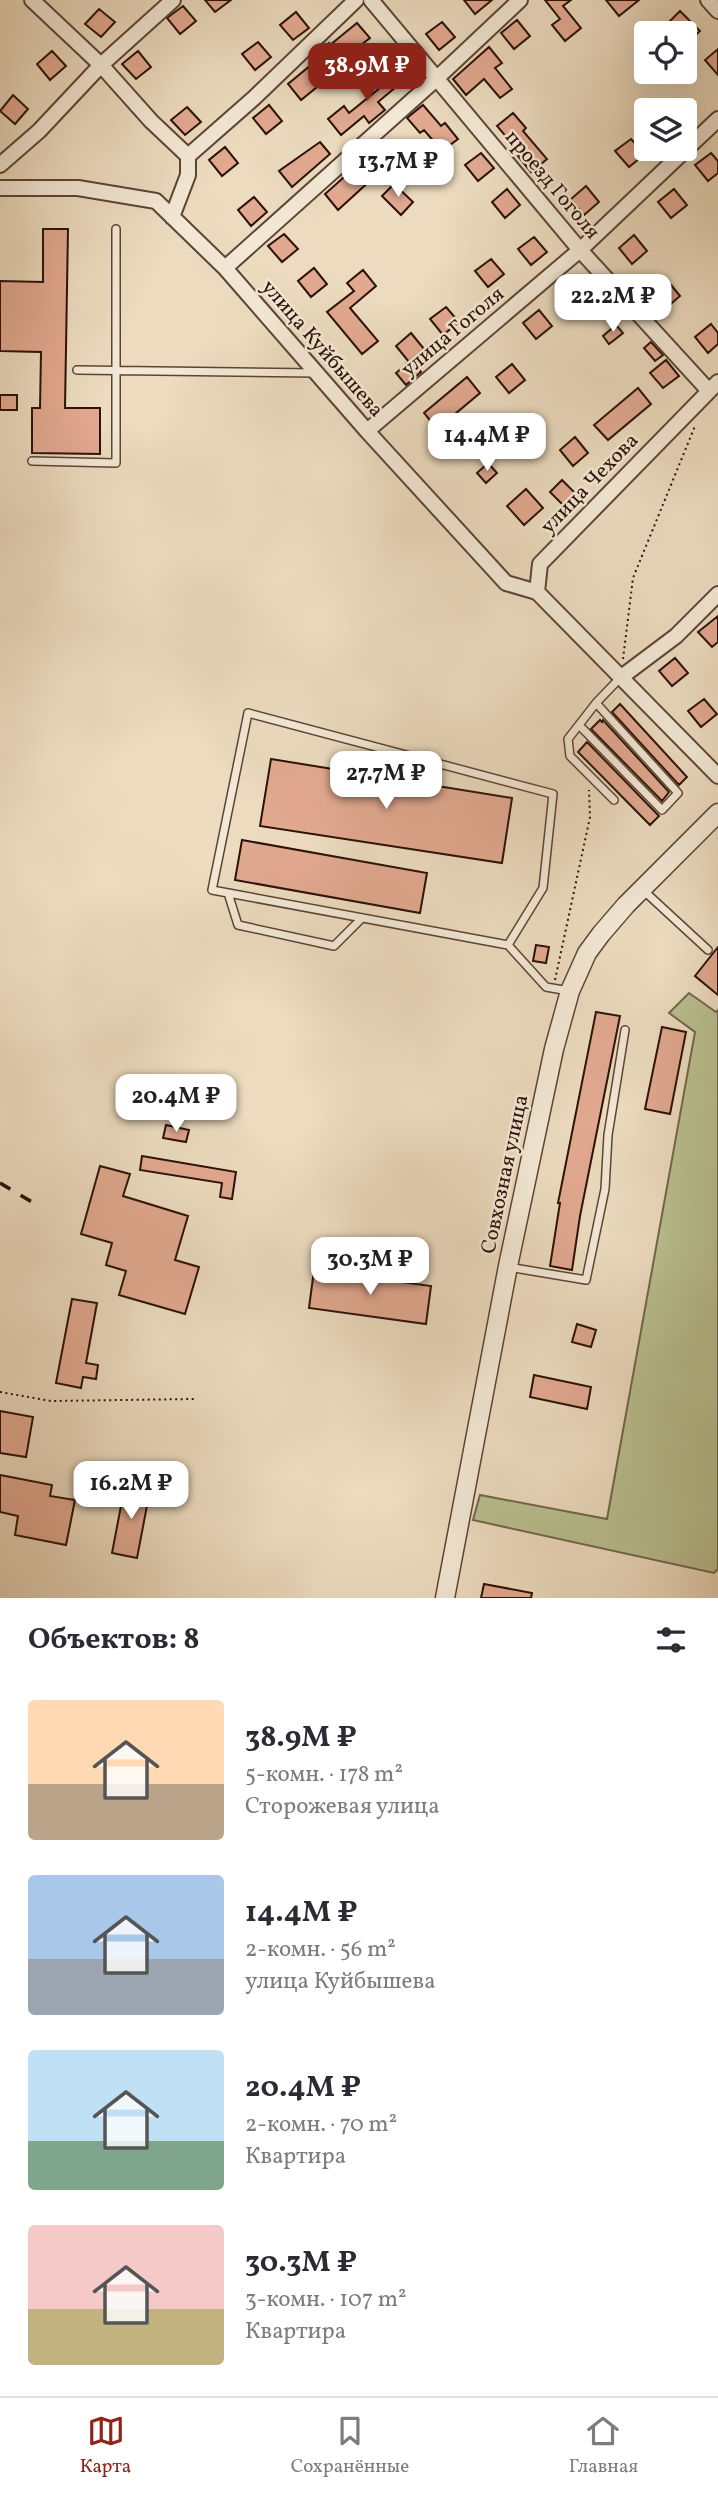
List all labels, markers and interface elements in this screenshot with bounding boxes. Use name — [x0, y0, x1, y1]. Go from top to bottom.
map controls — [634, 21, 697, 161]
button: locate — [634, 21, 697, 84]
pin: 38.9M ₽ — [302, 43, 432, 103]
text: 38.9M ₽ — [324, 50, 410, 82]
button: layers — [634, 98, 697, 161]
street label: проезд Гоголя — [497, 124, 606, 246]
pin: 13.7M ₽ — [333, 140, 463, 199]
text: 13.7M ₽ — [358, 146, 438, 178]
street label: улица Куйбышева — [254, 274, 390, 424]
pin: 22.2M ₽ — [548, 274, 678, 334]
street label: улица Гоголя — [395, 280, 511, 384]
text: 22.2M ₽ — [570, 281, 656, 313]
pin: 14.4M ₽ — [422, 414, 552, 473]
text: 14.4M ₽ — [444, 420, 530, 452]
street label: улица Чехова — [534, 427, 646, 541]
pin: 27.7M ₽ — [321, 752, 451, 811]
text: 27.7M ₽ — [346, 758, 426, 790]
pin: 20.4M ₽ — [111, 1074, 241, 1134]
text: 20.4M ₽ — [131, 1081, 221, 1113]
street label: Совхозная улица — [474, 1092, 537, 1257]
pin: 30.3M ₽ — [305, 1238, 435, 1297]
text: 30.3M ₽ — [327, 1244, 413, 1276]
pin: 16.2M ₽ — [66, 1462, 196, 1521]
text: 16.2M ₽ — [90, 1468, 172, 1500]
text: Объектов: 8 — [28, 1619, 200, 1661]
icon: filters — [652, 1621, 690, 1659]
text: 38.9M ₽ — [245, 1717, 357, 1759]
icon: home — [84, 1728, 168, 1812]
text: 5-комн. · 178 m² — [245, 1759, 403, 1791]
text: Сторожевая улица — [245, 1791, 440, 1823]
text: 14.4M ₽ — [245, 1892, 358, 1934]
icon: home — [84, 1903, 168, 1987]
text: 2-комн. · 56 m² — [245, 1934, 396, 1966]
text: улица Куйбышева — [245, 1966, 436, 1998]
text: 20.4M ₽ — [245, 2067, 361, 2109]
icon: home — [84, 2078, 168, 2162]
text: 2-комн. · 70 m² — [245, 2109, 397, 2141]
text: Квартира — [245, 2141, 346, 2173]
text: 30.3M ₽ — [245, 2242, 357, 2284]
icon: home — [84, 2253, 168, 2337]
text: 3-комн. · 107 m² — [245, 2284, 407, 2316]
text: Квартира — [245, 2316, 346, 2348]
tab: Карта — [80, 2412, 131, 2480]
tab: Сохранённые — [291, 2412, 409, 2480]
tab: Главная — [569, 2412, 638, 2480]

